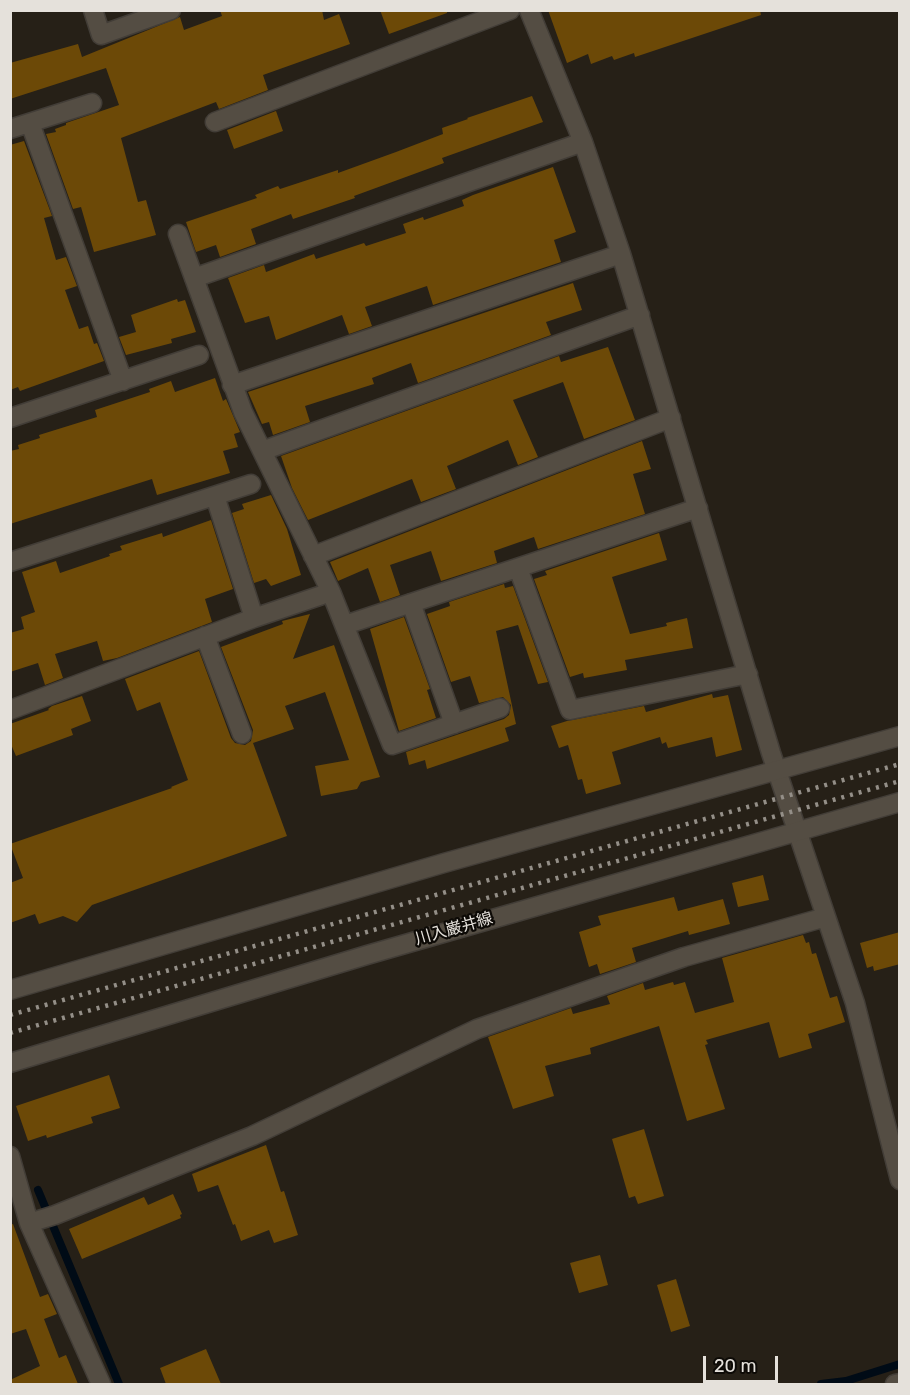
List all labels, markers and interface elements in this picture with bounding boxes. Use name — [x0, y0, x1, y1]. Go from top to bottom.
street label: 川入巌井線 — [413, 909, 495, 949]
scale bar — [706, 1344, 781, 1382]
text: 20 m — [714, 1355, 756, 1377]

